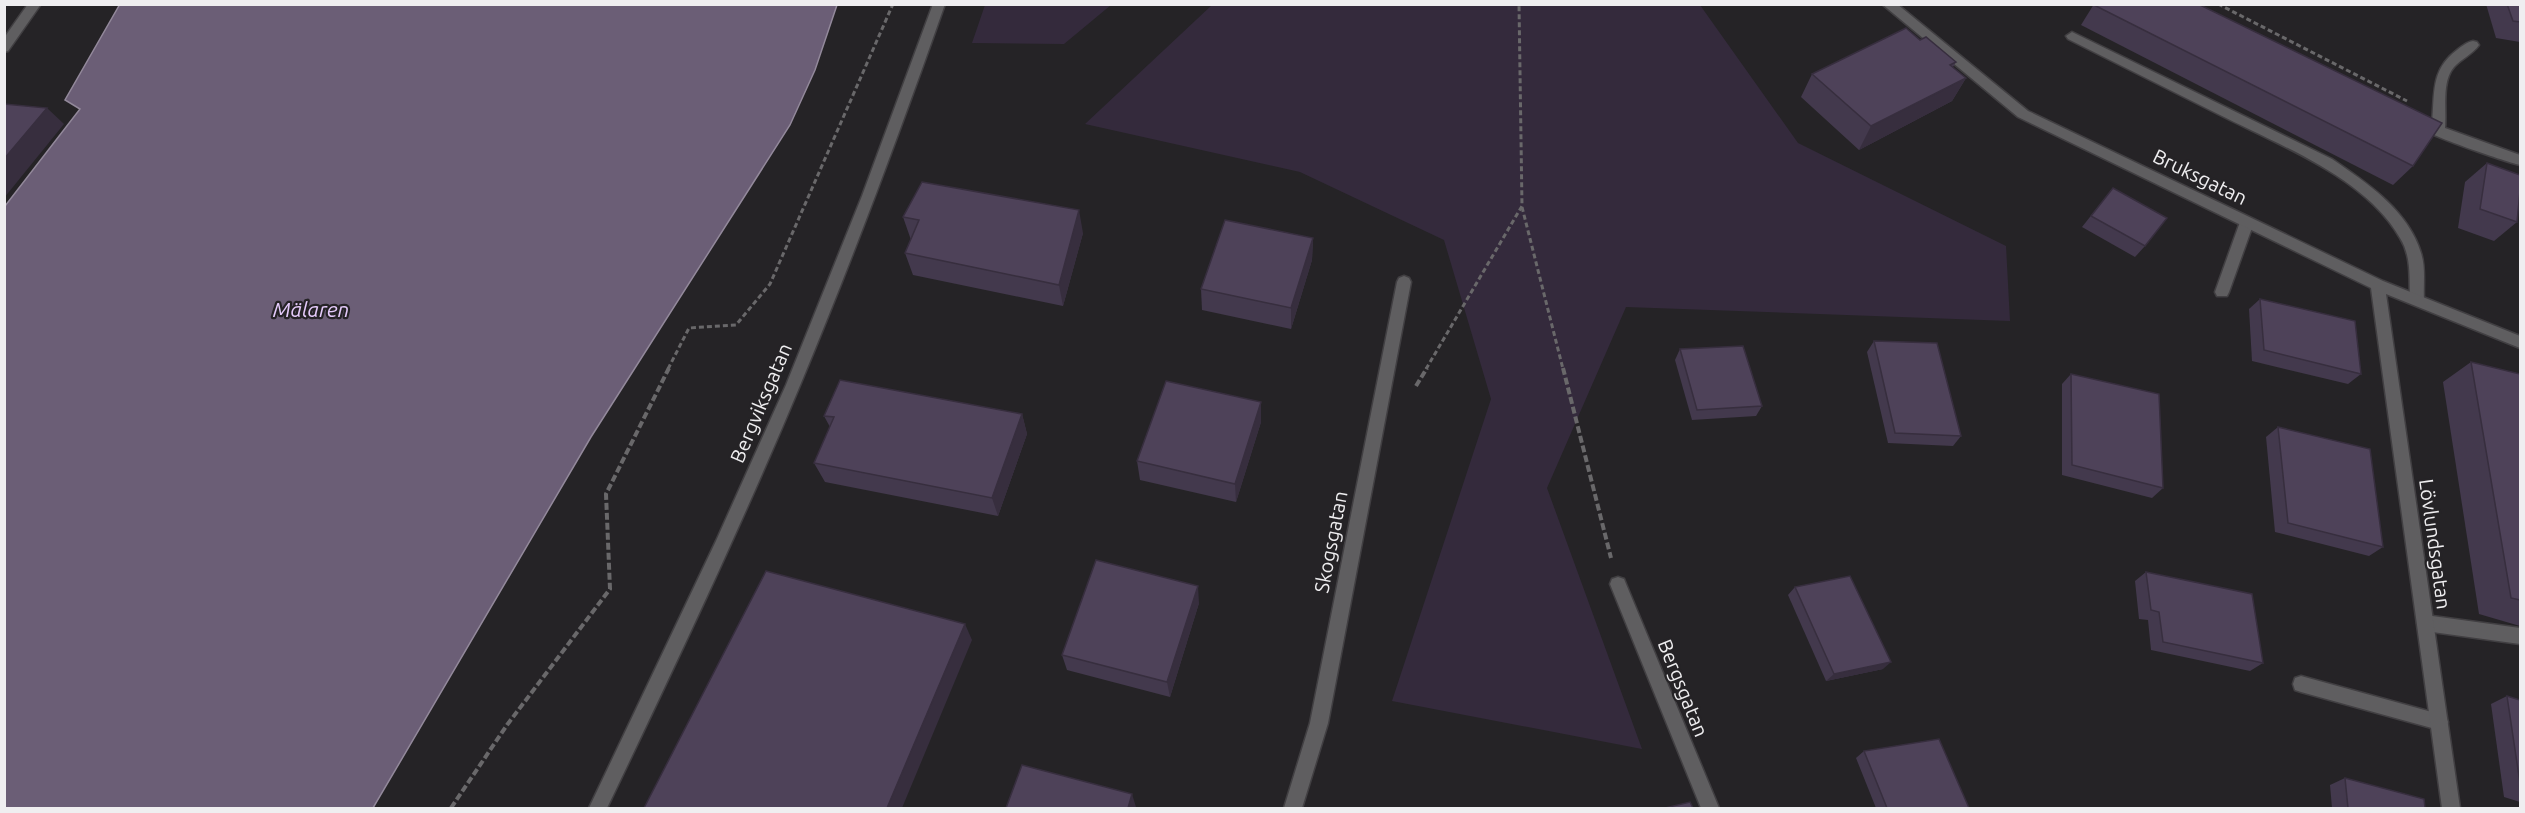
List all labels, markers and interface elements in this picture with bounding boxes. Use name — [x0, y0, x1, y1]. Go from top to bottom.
street label: Bruksgatan — [2149, 144, 2251, 209]
water label: Mälaren — [273, 297, 349, 321]
street label: Bergviksgatan — [725, 340, 796, 466]
street label: Lövlundsgatan — [2415, 477, 2456, 611]
street label: Skogsgatan — [1309, 489, 1352, 595]
street label: Bergsgatan — [1654, 636, 1713, 740]

